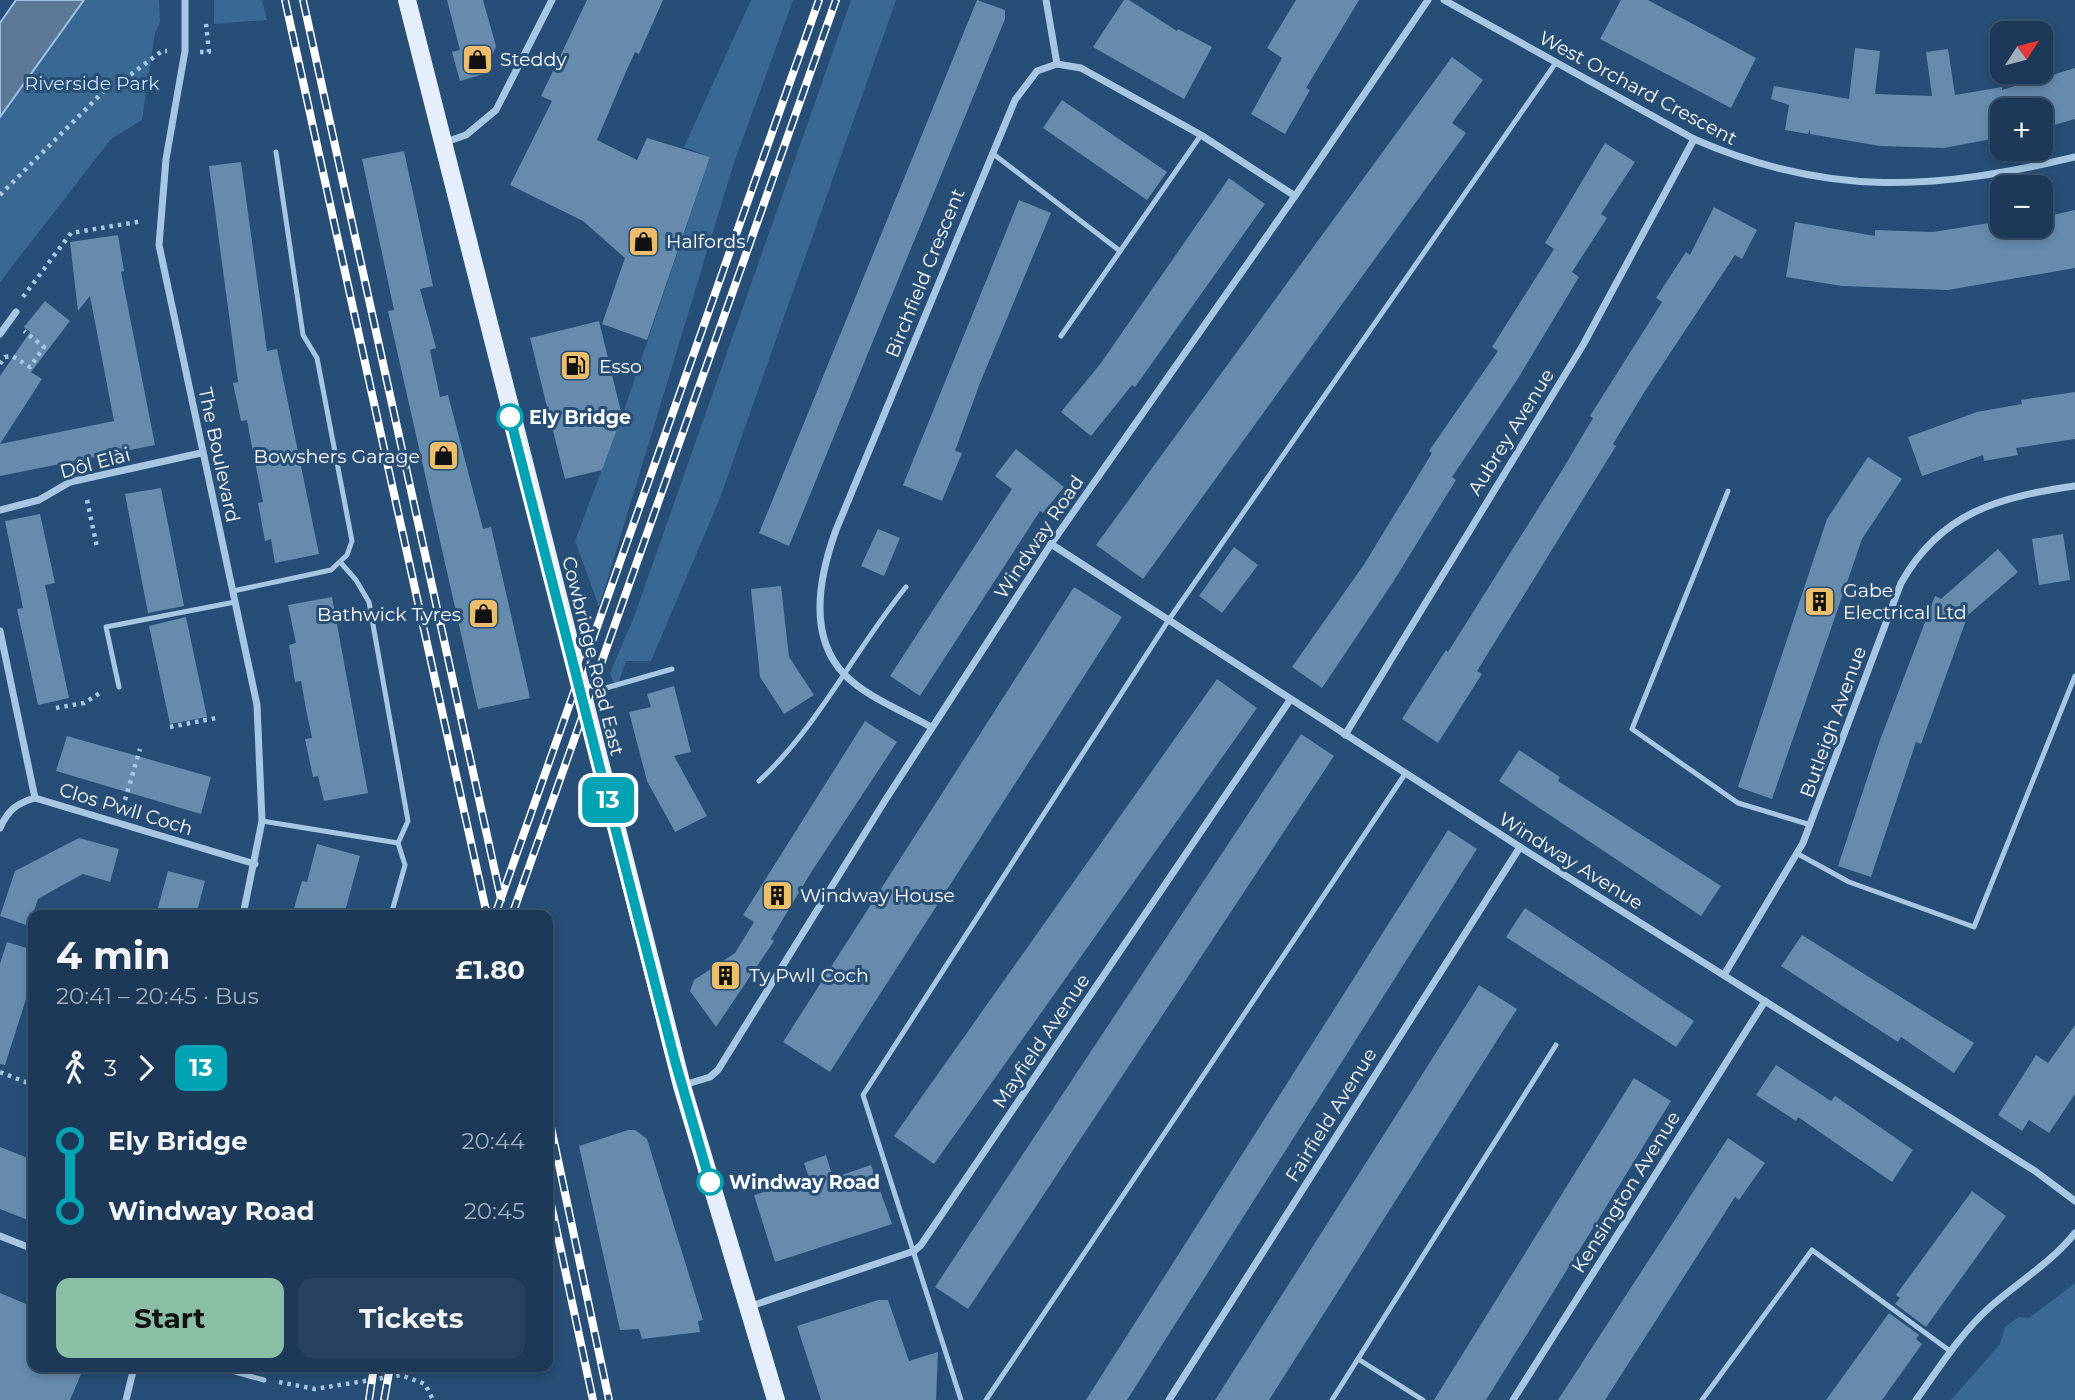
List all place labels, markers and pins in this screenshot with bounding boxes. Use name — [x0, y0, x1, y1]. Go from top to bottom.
shop icon: Steddy — [460, 42, 494, 76]
place label: Steddy — [500, 48, 567, 71]
shop icon: Halfords — [626, 224, 660, 258]
place label: Halfords — [666, 230, 746, 253]
fuel station icon: Esso — [559, 349, 593, 383]
place label: Esso — [599, 355, 642, 378]
marker: Ely Bridge — [497, 404, 523, 430]
place label: Ely Bridge — [529, 406, 631, 429]
shop icon: Bowshers Garage — [426, 439, 460, 473]
place label: Bowshers Garage — [254, 445, 420, 468]
place label: Gabe Electrical Ltd — [1843, 579, 1967, 624]
building icon: Gabe Electrical Ltd — [1803, 584, 1837, 618]
shop icon: Bathwick Tyres — [467, 597, 501, 631]
place label: Bathwick Tyres — [317, 603, 461, 626]
building icon: Windway House — [760, 878, 794, 912]
place label: Windway House — [800, 884, 955, 907]
building icon: Ty Pwll Coch — [709, 958, 743, 992]
place label: Ty Pwll Coch — [749, 964, 869, 987]
marker: Windway Road — [697, 1169, 723, 1195]
place label: Windway Road — [729, 1171, 880, 1194]

